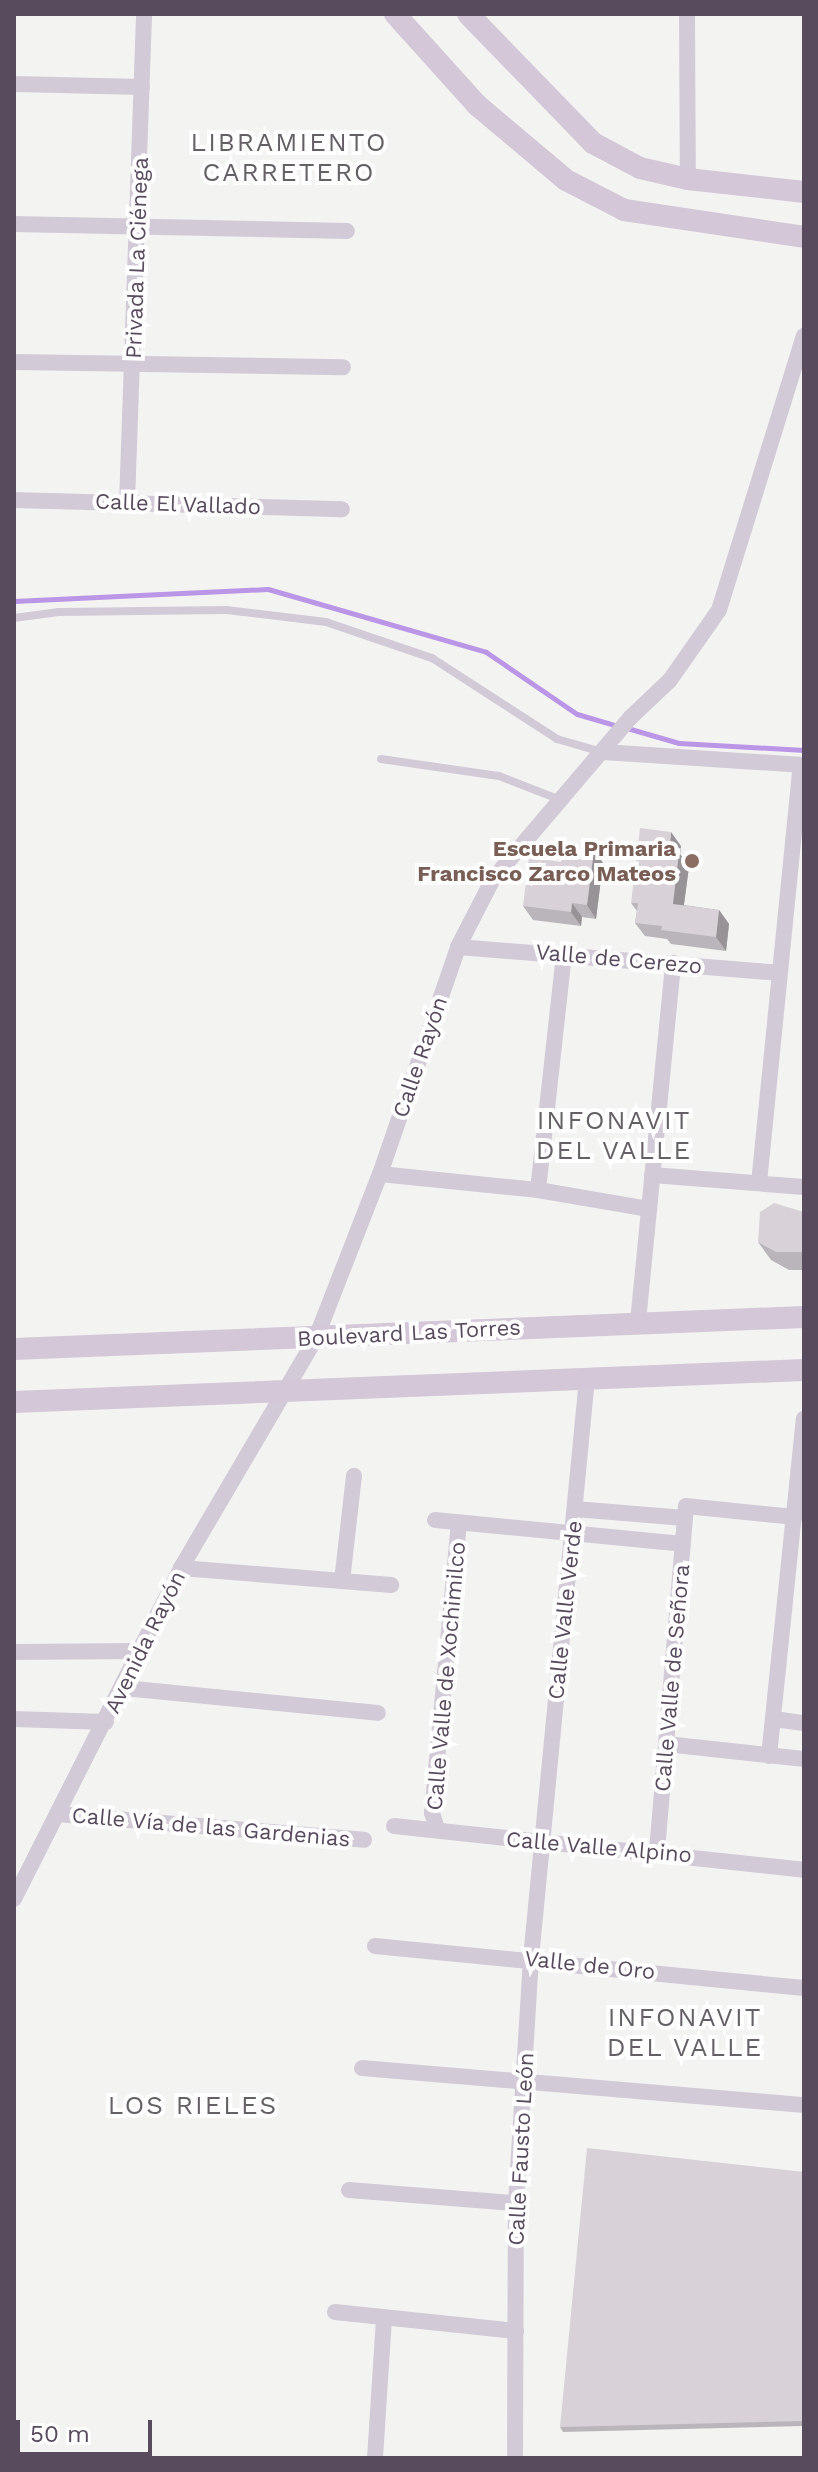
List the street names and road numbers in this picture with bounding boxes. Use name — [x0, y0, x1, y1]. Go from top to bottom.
street label: Privada La Ciénega — [120, 156, 154, 360]
street label: Calle El Vallado — [94, 488, 262, 520]
street label: Valle de Cerezo — [535, 939, 703, 979]
street label: Calle Rayón — [387, 993, 453, 1121]
street label: Boulevard Las Torres — [296, 1314, 522, 1352]
street label: Calle Valle Verde — [542, 1518, 588, 1702]
street label: Calle Valle de Xochimilco — [421, 1540, 471, 1812]
street label: Calle Valle de Señora — [649, 1563, 695, 1793]
street label: Avenida Rayón — [99, 1566, 191, 1718]
street label: Calle Vía de las Gardenias — [70, 1802, 352, 1852]
street label: Calle Valle Alpino — [504, 1826, 694, 1868]
street label: Valle de Oro — [523, 1945, 657, 1985]
street label: Calle Fausto León — [503, 2052, 539, 2246]

